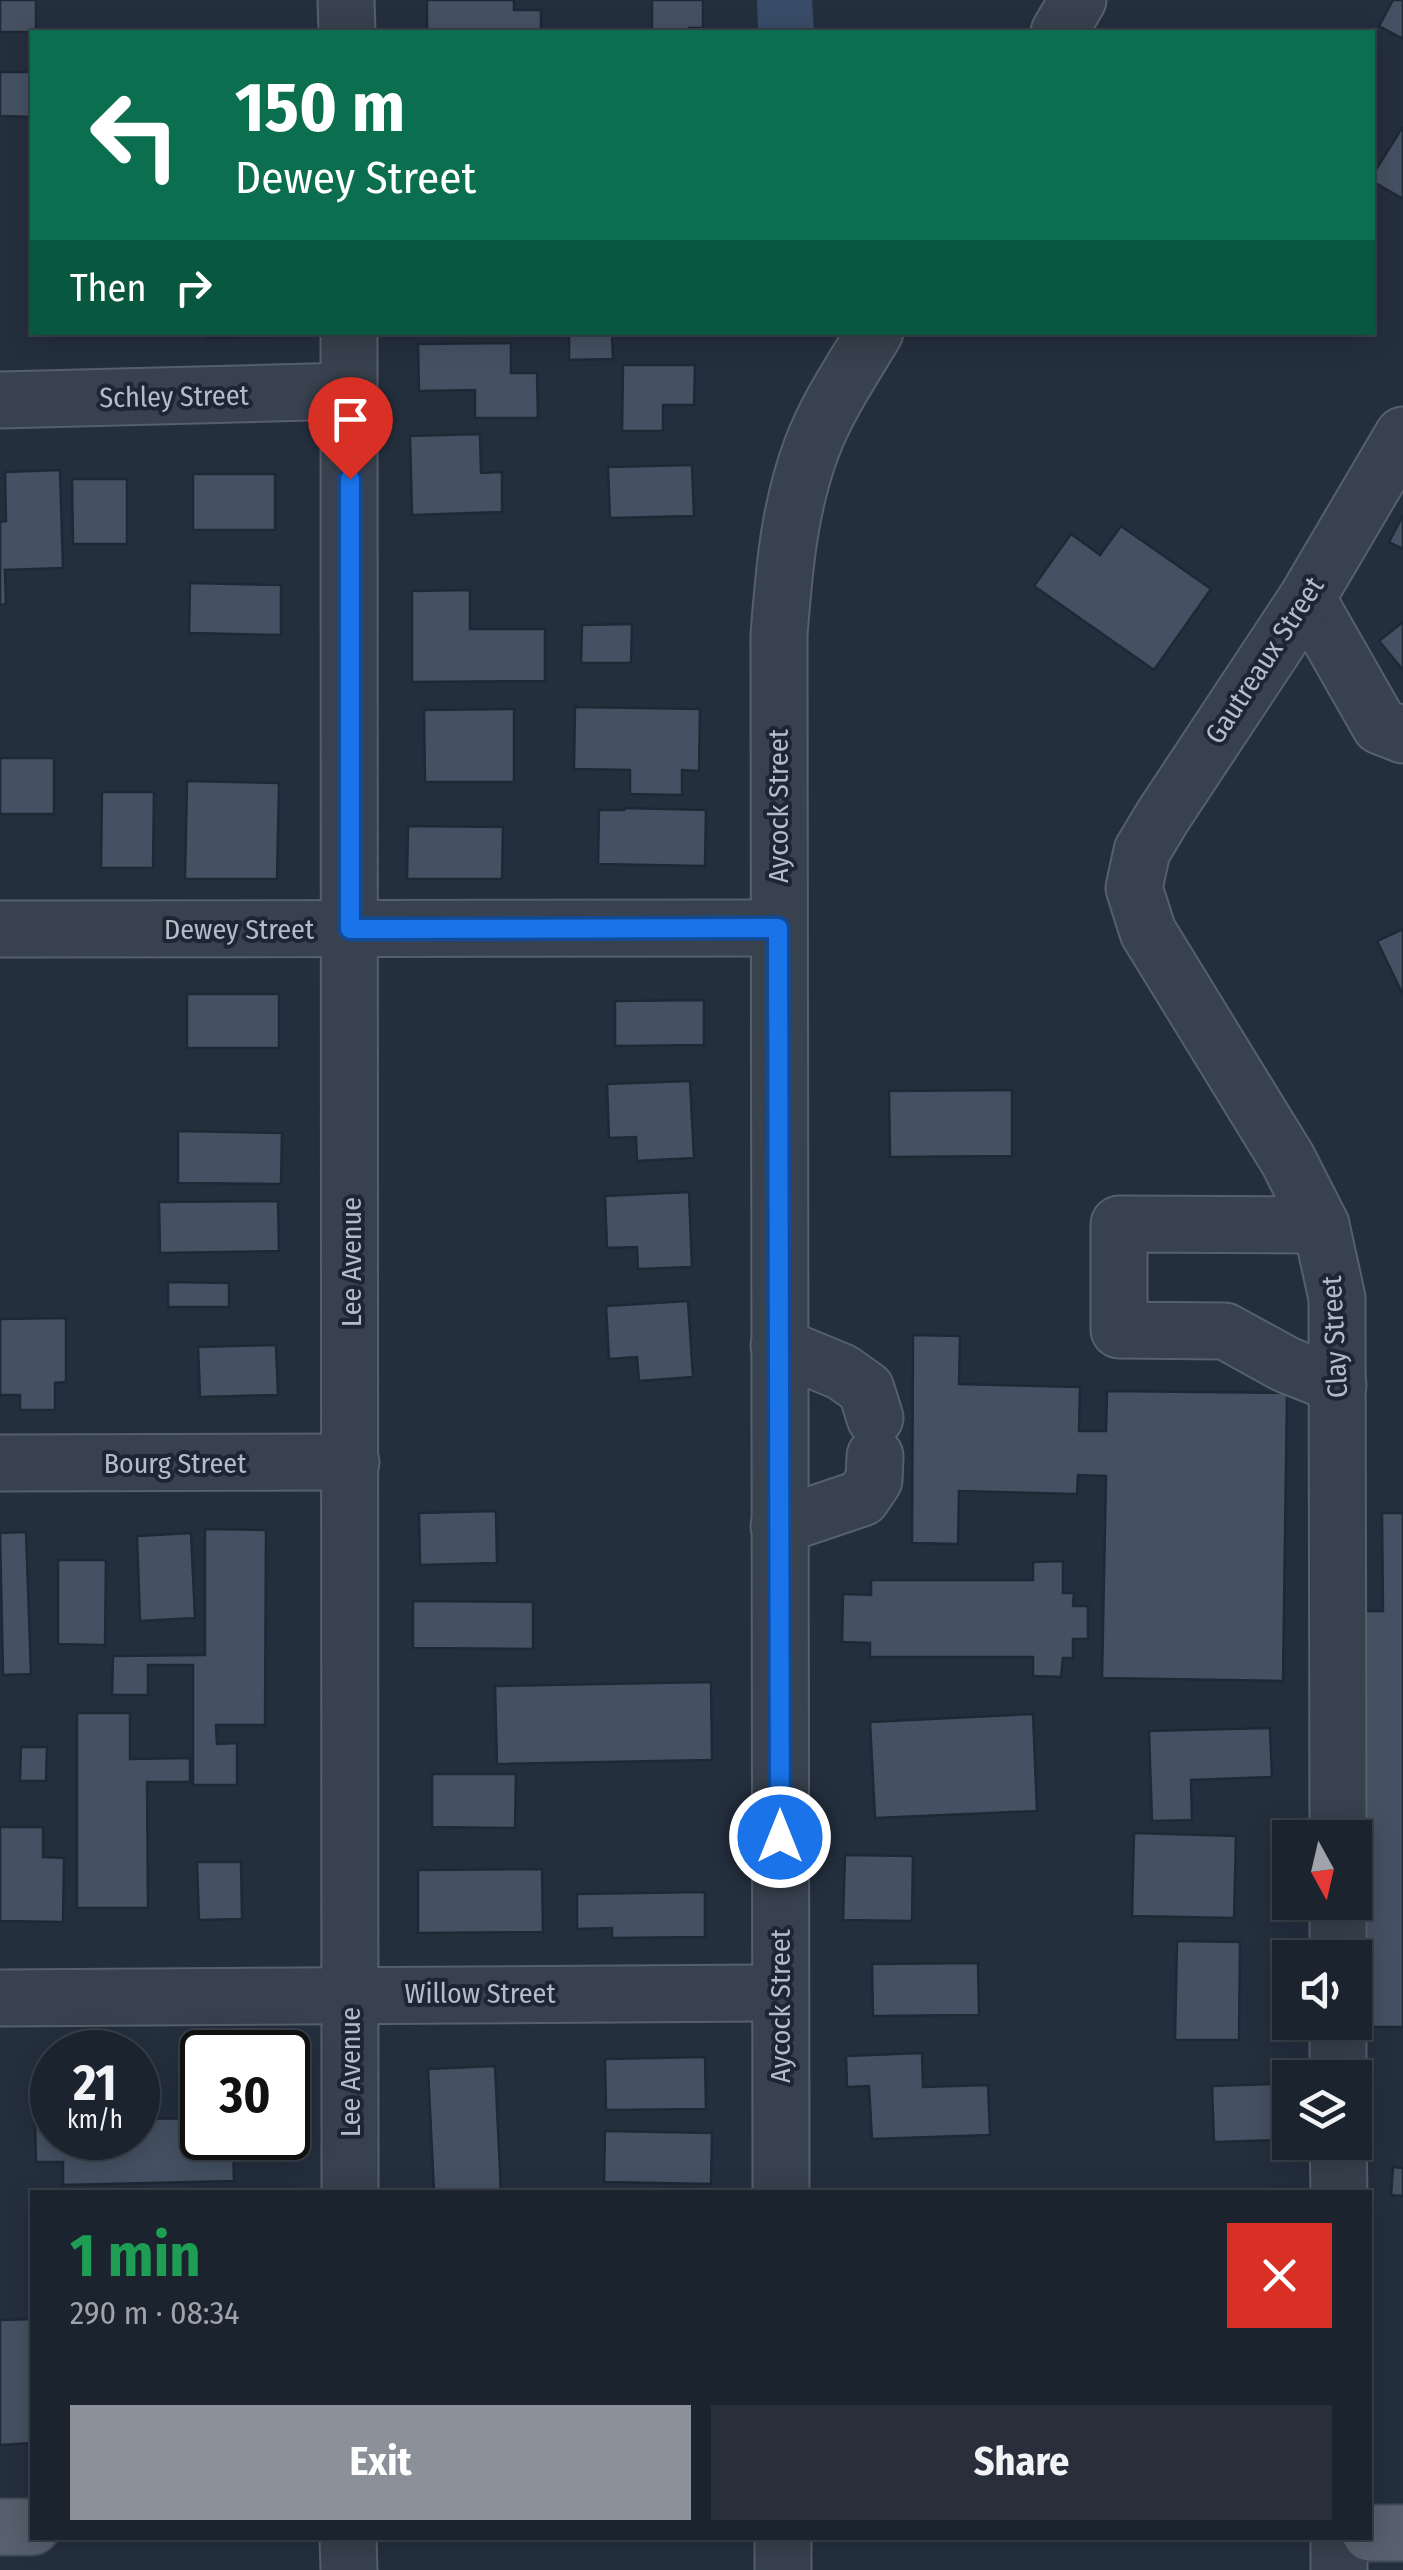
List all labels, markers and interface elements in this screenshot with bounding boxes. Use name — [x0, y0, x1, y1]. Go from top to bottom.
text: 150 m — [235, 66, 405, 150]
icon: left — [70, 70, 200, 200]
text: Dewey Street — [235, 151, 476, 205]
icon: right — [166, 260, 221, 315]
text: Then — [70, 265, 146, 311]
pin — [308, 377, 393, 480]
street label: Schley Street — [99, 379, 250, 414]
icon: arrive — [323, 392, 378, 447]
street label: Gautreaux Street — [1198, 570, 1331, 750]
street label: Aycock Street — [762, 728, 795, 883]
street label: Dewey Street — [164, 913, 315, 946]
street label: Lee Avenue — [335, 1197, 368, 1327]
street label: Clay Street — [1315, 1274, 1354, 1399]
street label: Bourg Street — [104, 1447, 247, 1480]
position arrow — [728, 1785, 832, 1889]
north arrow — [1272, 1820, 1372, 1920]
map controls — [1272, 1820, 1372, 2160]
street label: Aycock Street — [764, 1928, 797, 2083]
button: sound — [1272, 1940, 1372, 2040]
street label: Willow Street — [404, 1977, 556, 2010]
street label: Lee Avenue — [334, 2007, 367, 2137]
speed limit sign: 30 — [180, 2030, 310, 2160]
text: 21 — [73, 2053, 117, 2113]
button: layers — [1272, 2060, 1372, 2160]
text: km/h — [67, 2105, 123, 2135]
text: 1 min — [70, 2220, 201, 2292]
button: close — [1227, 2223, 1332, 2328]
text: 290 m · 08:34 — [70, 2294, 240, 2332]
button: Exit — [70, 2405, 691, 2520]
button: Share — [711, 2405, 1332, 2520]

